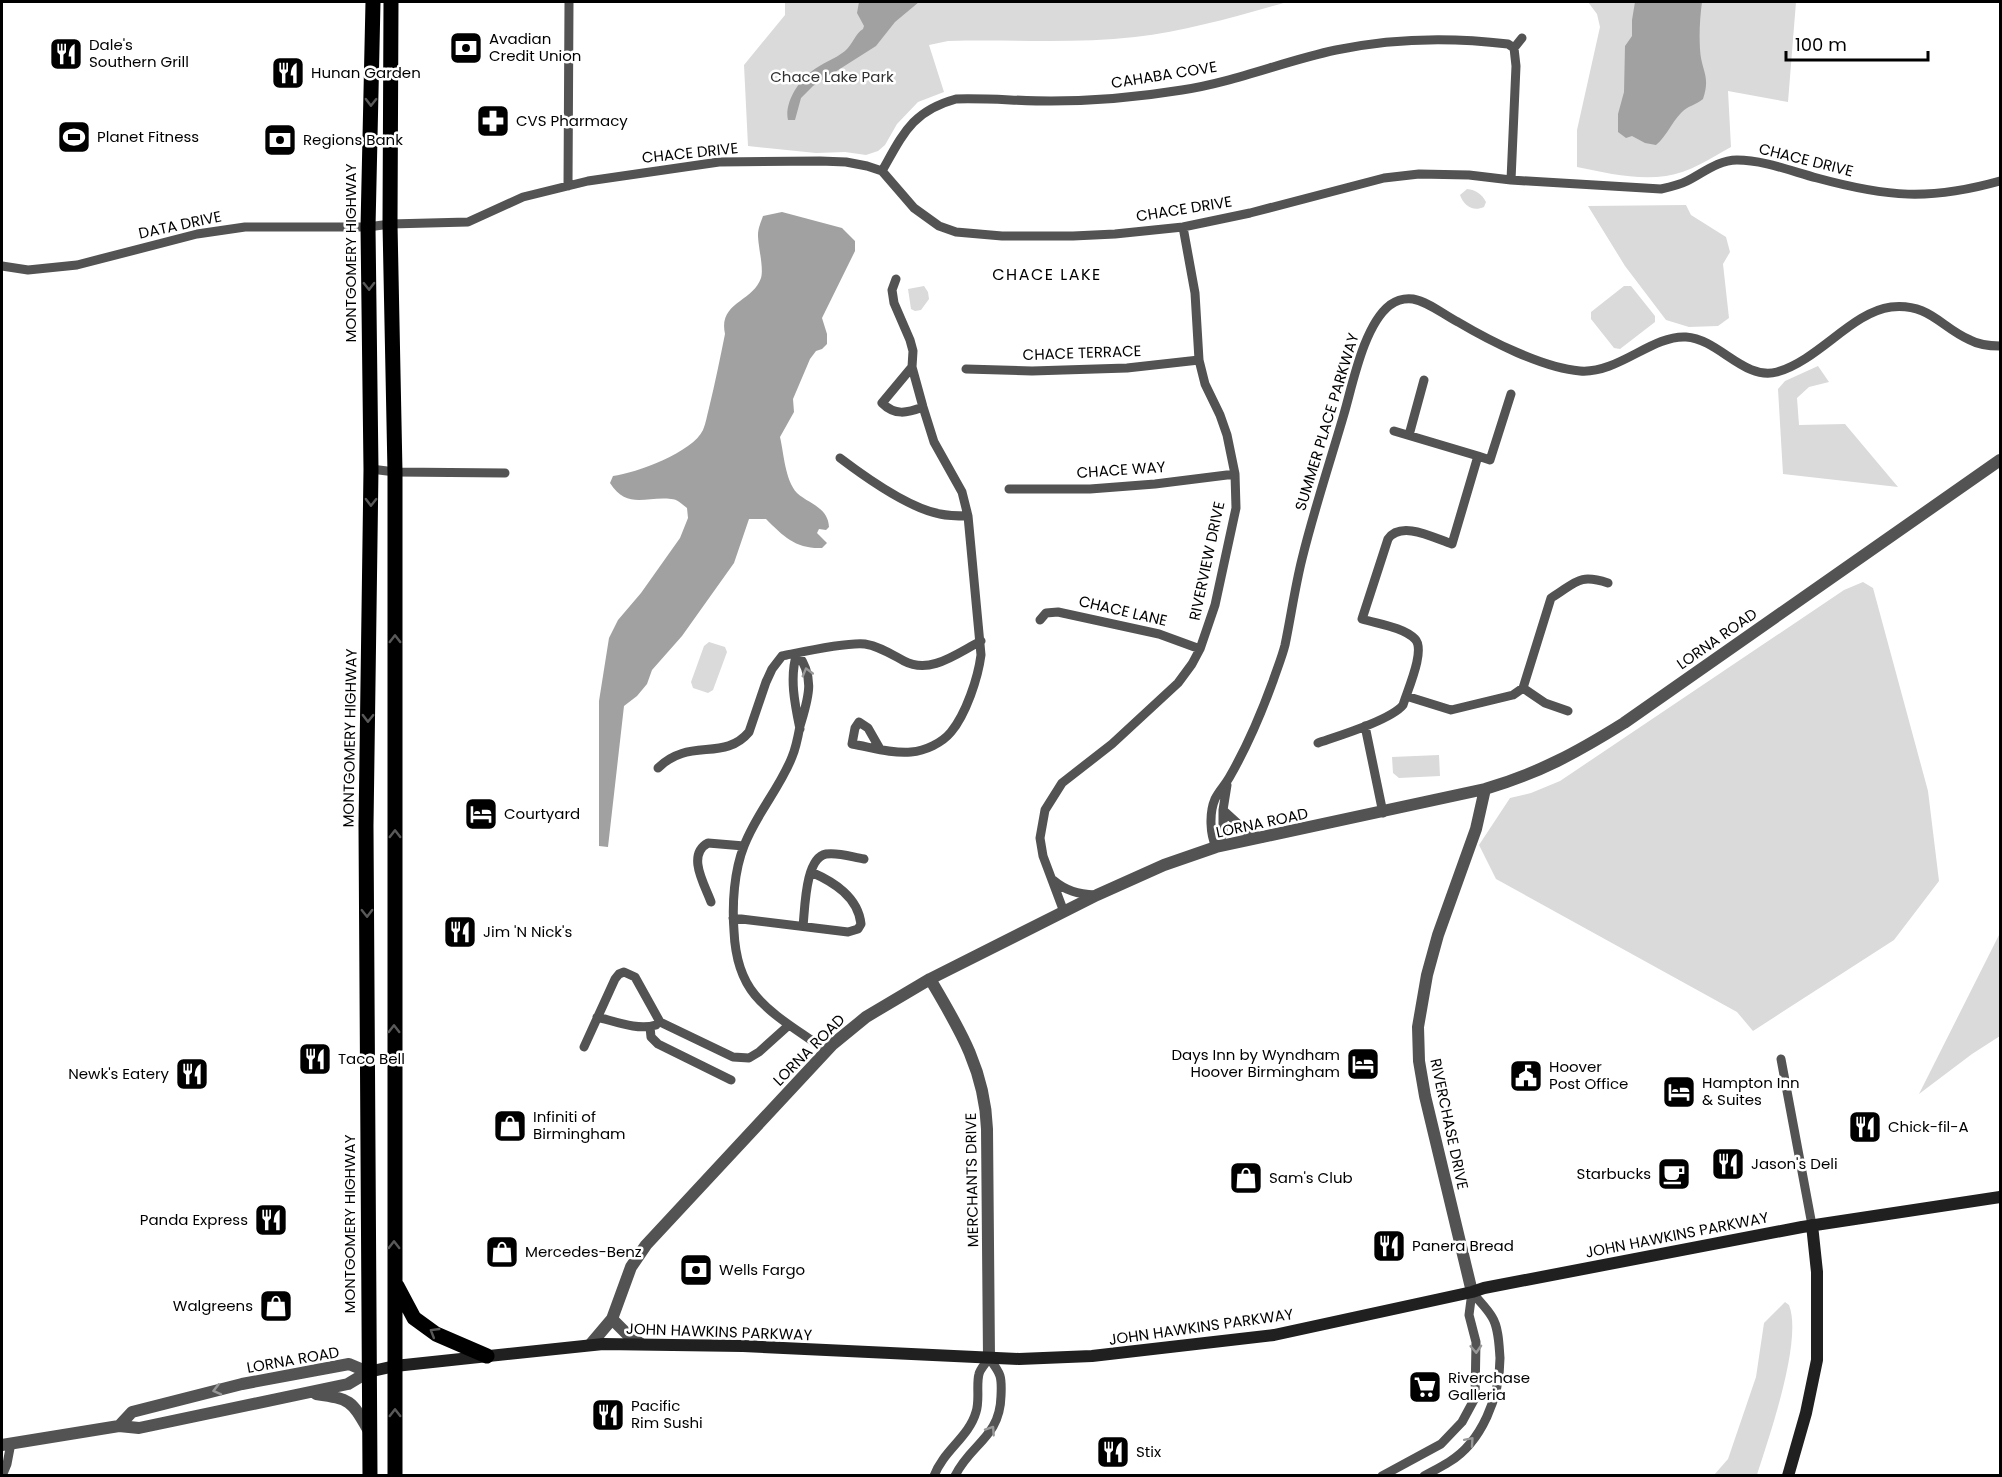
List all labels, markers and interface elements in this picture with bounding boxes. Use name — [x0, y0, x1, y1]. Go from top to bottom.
scale bar — [1786, 24, 1928, 62]
place label: Avadian Credit Union — [489, 28, 581, 66]
bank icon: Avadian Credit Union — [448, 30, 484, 66]
text: 100 m — [1795, 32, 1847, 57]
place label: Dale's Southern Grill — [89, 34, 189, 72]
restaurant icon: Dale's Southern Grill — [48, 36, 84, 72]
restaurant icon: Hunan Garden — [270, 55, 306, 91]
street label: CAHABA COVE — [1110, 56, 1218, 93]
place label: Hunan Garden — [311, 62, 421, 83]
park label: Chace Lake Park — [770, 66, 894, 87]
one-way arrow — [364, 97, 377, 106]
pharmacy icon: CVS Pharmacy — [475, 103, 511, 139]
place label: CVS Pharmacy — [516, 110, 628, 131]
sports icon: Planet Fitness — [56, 119, 92, 155]
bank icon: Regions Bank — [262, 122, 298, 158]
place label: Planet Fitness — [97, 126, 199, 147]
place label: Regions Bank — [303, 129, 403, 150]
street label: CHACE DRIVE — [641, 137, 739, 168]
street label: CHACE DRIVE — [1757, 138, 1856, 181]
street label: MONTGOMERY HIGHWAY — [340, 163, 361, 342]
street label: CHACE DRIVE — [1135, 191, 1233, 226]
street label: DATA DRIVE — [137, 205, 223, 244]
district label: CHACE LAKE — [992, 263, 1102, 286]
one-way arrow — [362, 281, 375, 290]
street label: SUMMER PLACE PARKWAY — [1290, 330, 1364, 513]
street label: CHACE TERRACE — [1022, 340, 1142, 365]
street label: CHACE WAY — [1076, 456, 1166, 483]
one-way arrow — [365, 497, 377, 506]
street label: RIVERVIEW DRIVE — [1184, 499, 1229, 622]
street label: CHACE LANE — [1077, 590, 1169, 631]
street label: LORNA ROAD — [1672, 603, 1761, 674]
one-way arrow — [389, 634, 401, 643]
street label: MONTGOMERY HIGHWAY — [337, 648, 362, 828]
one-way arrow — [801, 667, 814, 677]
one-way arrow — [362, 713, 374, 722]
hotel icon: Courtyard — [463, 796, 499, 832]
place label: Courtyard — [504, 803, 580, 824]
street label: LORNA ROAD — [1214, 803, 1310, 843]
one-way arrow — [389, 829, 401, 838]
one-way arrow — [361, 908, 373, 917]
restaurant icon: Jim 'N Nick's — [442, 914, 478, 950]
place label: Jim 'N Nick's — [483, 921, 572, 942]
street label: LORNA ROAD — [768, 1009, 849, 1090]
one-way arrow — [388, 1024, 400, 1033]
restaurant icon: Taco Bell — [297, 1041, 333, 1077]
place label: Days Inn by Wyndham Hoover Birmingham — [1171, 1044, 1340, 1082]
hotel icon: Days Inn by Wyndham Hoover Birmingham — [1345, 1046, 1381, 1082]
place label: Taco Bell — [338, 1048, 405, 1069]
restaurant icon: Newk's Eatery — [174, 1056, 210, 1092]
street label: RIVERCHASE DRIVE — [1425, 1056, 1474, 1191]
place label: Hoover Post Office — [1549, 1056, 1628, 1094]
public building icon: Hoover Post Office — [1508, 1058, 1544, 1094]
place label: Newk's Eatery — [68, 1063, 170, 1084]
place label: Hampton Inn & Suites — [1702, 1072, 1800, 1110]
hotel icon: Hampton Inn & Suites — [1661, 1074, 1697, 1110]
place label: Infiniti of Birmingham — [533, 1106, 626, 1144]
shop icon: Infiniti of Birmingham — [492, 1108, 528, 1144]
restaurant icon: Chick-fil-A — [1847, 1109, 1883, 1145]
street label: MERCHANTS DRIVE — [960, 1113, 983, 1247]
place label: Chick-fil-A — [1888, 1116, 1969, 1137]
street label: MONTGOMERY HIGHWAY — [339, 1134, 360, 1313]
restaurant icon: Jason's Deli — [1710, 1146, 1746, 1182]
place label: Jason's Deli — [1751, 1153, 1838, 1174]
cafe icon: Starbucks — [1656, 1156, 1692, 1192]
shop icon: Sam's Club — [1228, 1160, 1264, 1196]
place label: Starbucks — [1577, 1163, 1651, 1184]
place label: Sam's Club — [1269, 1167, 1353, 1188]
restaurant icon: Panda Express — [253, 1202, 289, 1238]
street label: JOHN HAWKINS PARKWAY — [1583, 1206, 1771, 1263]
place label: Panda Express — [140, 1209, 248, 1230]
restaurant icon: Panera Bread — [1371, 1228, 1407, 1264]
shop icon: Mercedes-Benz — [484, 1234, 520, 1270]
place label: Panera Bread — [1412, 1235, 1514, 1256]
one-way arrow — [388, 1240, 400, 1249]
place label: Mercedes-Benz — [525, 1241, 642, 1262]
bank icon: Wells Fargo — [678, 1252, 714, 1288]
place label: Wells Fargo — [719, 1259, 805, 1280]
shop icon: Walgreens — [258, 1288, 294, 1324]
place label: Walgreens — [173, 1295, 253, 1316]
street label: JOHN HAWKINS PARKWAY — [1107, 1303, 1295, 1350]
street label: JOHN HAWKINS PARKWAY — [626, 1318, 813, 1345]
one-way arrow — [430, 1328, 440, 1339]
street label: LORNA ROAD — [245, 1341, 341, 1378]
one-way arrow — [1470, 1345, 1483, 1354]
place label: Riverchase Galleria — [1448, 1367, 1530, 1405]
supermarket icon: Riverchase Galleria — [1407, 1369, 1443, 1405]
one-way arrow — [212, 1383, 222, 1396]
place label: Pacific Rim Sushi — [631, 1395, 703, 1433]
restaurant icon: Pacific Rim Sushi — [590, 1397, 626, 1433]
one-way arrow — [389, 1409, 401, 1418]
one-way arrow — [984, 1426, 995, 1437]
restaurant icon: Stix — [1095, 1434, 1131, 1470]
one-way arrow — [1463, 1437, 1474, 1448]
place label: Stix — [1136, 1441, 1161, 1462]

